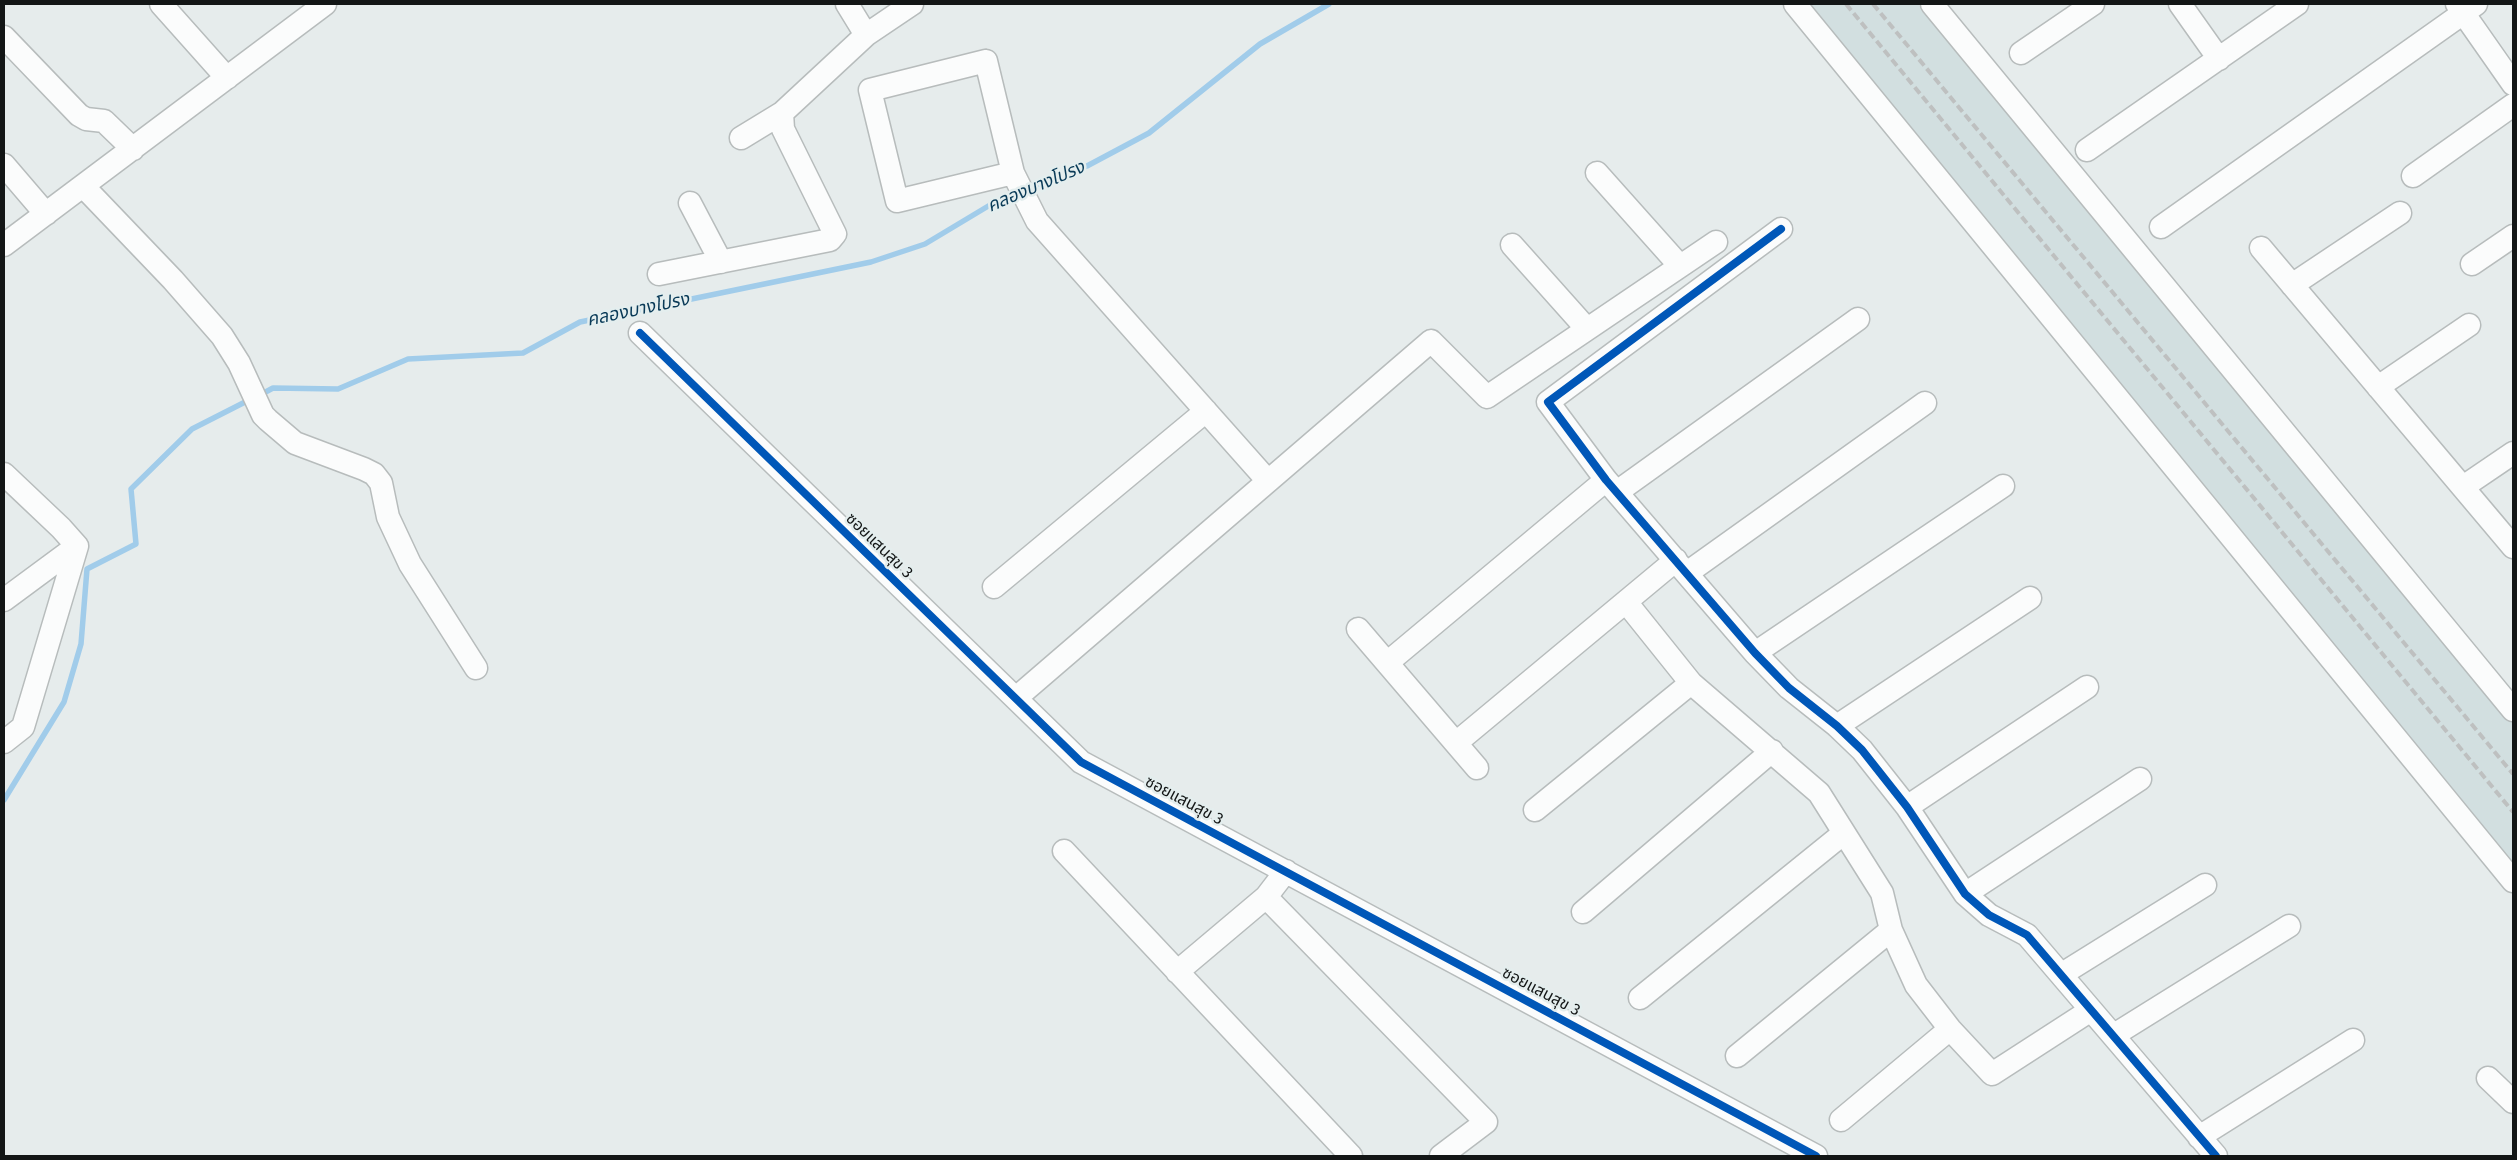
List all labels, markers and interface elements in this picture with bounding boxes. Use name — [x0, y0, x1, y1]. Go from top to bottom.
water label: คลองบางโปรง — [984, 157, 1088, 217]
water label: คลองบางโปรง — [585, 289, 691, 331]
street label: ซอยแสนสุข 3 — [842, 509, 916, 583]
street label: ซอยแสนสุข 3 — [1142, 772, 1226, 830]
street label: ซอยแสนสุข 3 — [1499, 963, 1583, 1021]

